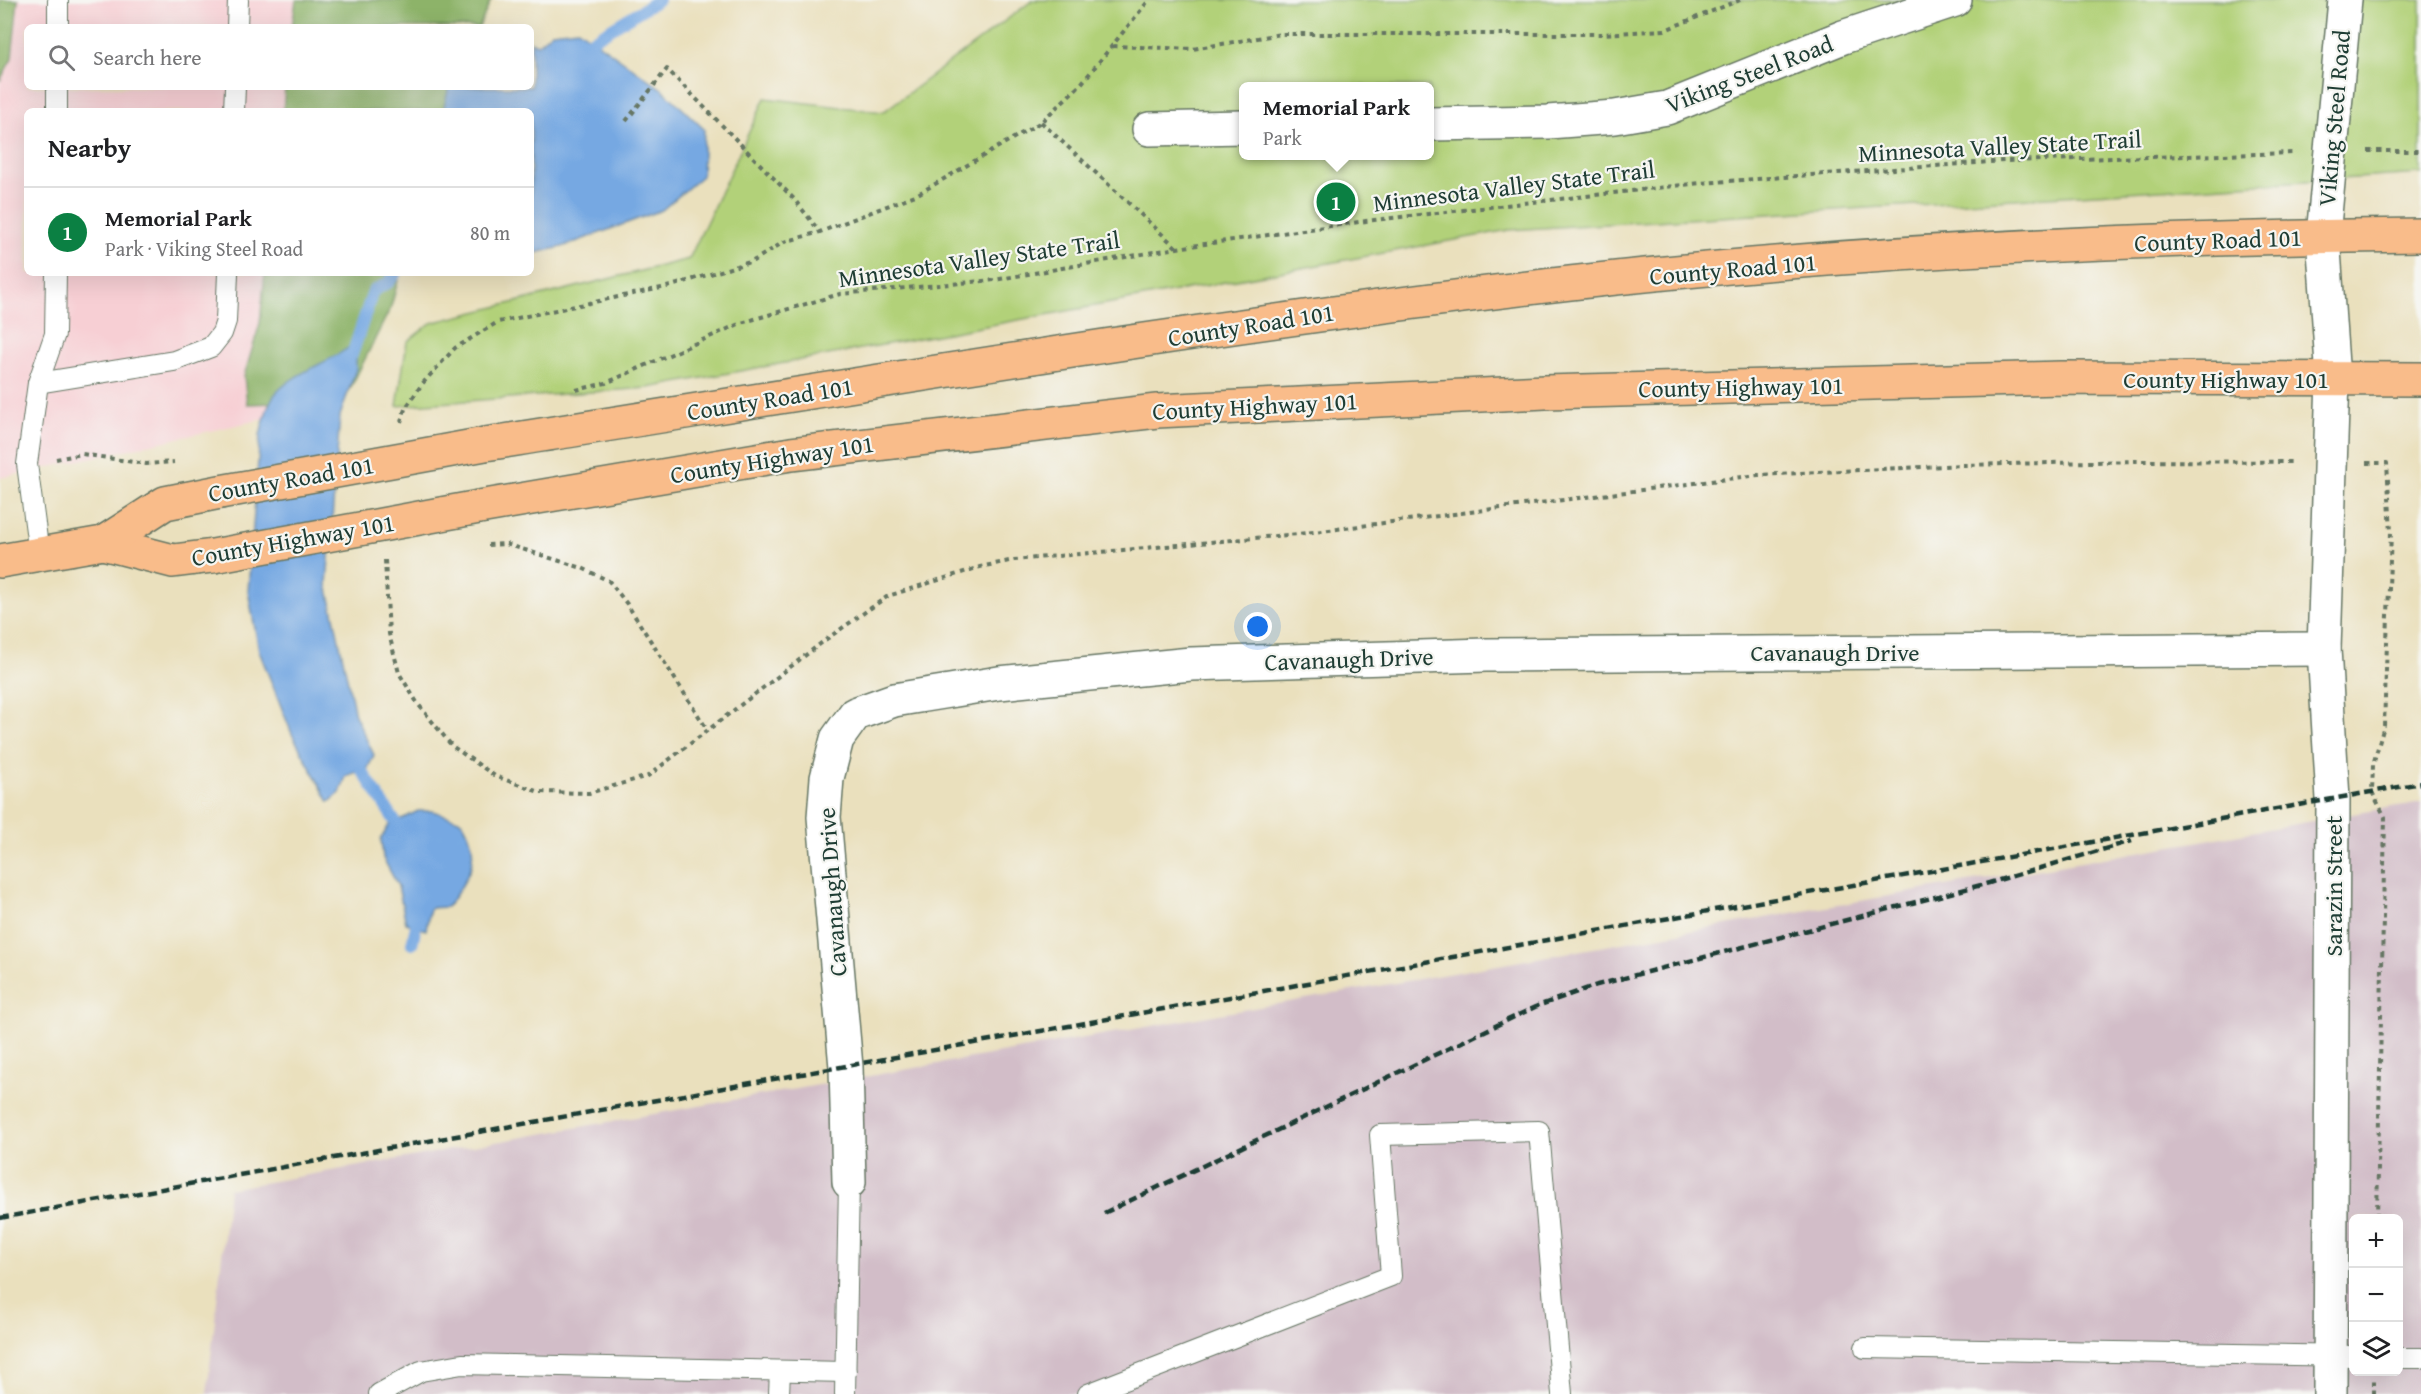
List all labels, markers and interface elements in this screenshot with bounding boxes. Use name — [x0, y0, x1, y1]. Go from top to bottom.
search box — [24, 24, 534, 90]
street label: Viking Steel Road — [1660, 26, 1838, 122]
street label: Viking Steel Road — [2309, 28, 2359, 208]
icon: search — [45, 41, 78, 74]
text: Search here — [93, 41, 202, 73]
popup — [1239, 82, 1434, 160]
text: Memorial Park — [1263, 91, 1410, 123]
street label: Minnesota Valley State Trail — [1857, 121, 2143, 171]
text: Park — [1263, 123, 1302, 152]
text: Nearby — [48, 128, 131, 167]
street label: Minnesota Valley State Trail — [1371, 151, 1657, 221]
pin: 1 — [1316, 180, 1356, 224]
text: Memorial Park — [105, 202, 252, 234]
text: 1 — [62, 218, 73, 247]
text: 80 m — [470, 218, 510, 247]
street label: County Road 101 — [2134, 220, 2302, 260]
street label: Minnesota Valley State Trail — [836, 222, 1122, 296]
text: Park · Viking Steel Road — [105, 234, 303, 263]
street label: County Road 101 — [1648, 244, 1818, 294]
street label: County Road 101 — [1165, 295, 1337, 355]
street label: County Highway 101 — [2123, 362, 2329, 397]
street label: County Highway 101 — [1638, 368, 1844, 406]
street label: County Road 101 — [684, 369, 856, 429]
street label: County Highway 101 — [1151, 383, 1359, 429]
street label: County Highway 101 — [668, 426, 876, 492]
street label: County Road 101 — [205, 447, 377, 511]
street label: County Highway 101 — [189, 505, 397, 575]
your location — [1243, 612, 1272, 641]
street label: Cavanaugh Drive — [1750, 635, 1920, 670]
street label: Cavanaugh Drive — [1264, 639, 1434, 679]
street label: Cavanaugh Drive — [809, 806, 855, 978]
street label: Sarazin Street — [2316, 815, 2351, 956]
map controls — [2349, 1214, 2403, 1376]
button: + — [2349, 1214, 2403, 1268]
button: − — [2349, 1268, 2403, 1322]
button: layers — [2349, 1322, 2403, 1376]

